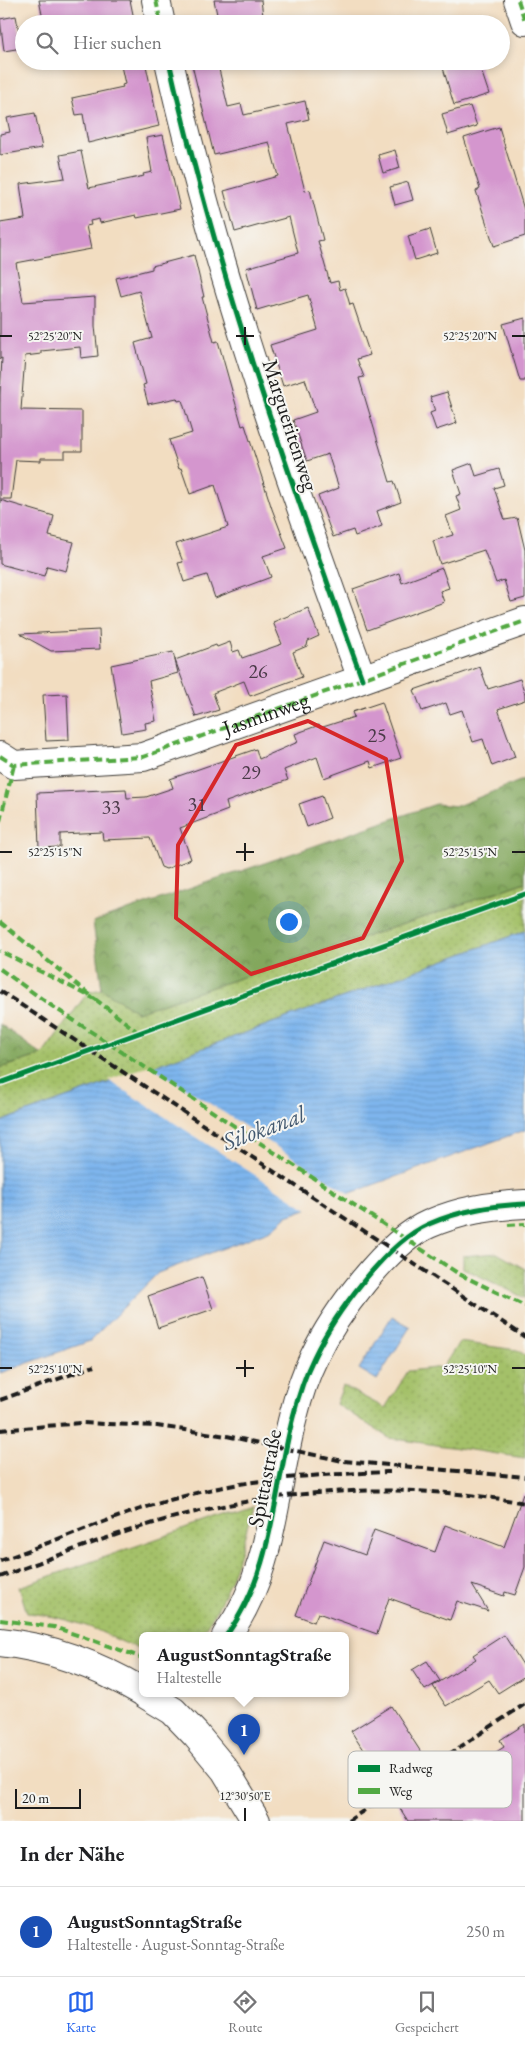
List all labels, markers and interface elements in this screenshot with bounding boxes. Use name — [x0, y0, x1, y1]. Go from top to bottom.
search box — [15, 15, 510, 70]
icon: search — [33, 29, 61, 57]
text: Hier suchen — [73, 30, 162, 55]
text: 52°25'20"N — [28, 328, 82, 344]
text: 52°25'20"N — [443, 328, 497, 344]
street label: Margueritenweg — [256, 355, 326, 495]
house number: 26 — [248, 658, 268, 684]
street label: Jasminweg — [217, 685, 313, 743]
house number: 25 — [367, 722, 387, 748]
house number: 29 — [241, 759, 261, 785]
house number: 31 — [187, 791, 207, 817]
house number: 33 — [101, 794, 121, 820]
text: 52°25'15"N — [28, 844, 82, 860]
text: 52°25'15"N — [443, 844, 497, 860]
your location — [276, 909, 302, 935]
water label: Silokanal — [217, 1098, 311, 1157]
text: 52°25'10"N — [28, 1361, 82, 1377]
text: 52°25'10"N — [443, 1361, 497, 1377]
street label: Spittastraße — [241, 1426, 288, 1530]
popup — [139, 1632, 349, 1697]
text: AugustSonntagStraße — [157, 1642, 331, 1667]
text: Haltestelle — [157, 1667, 221, 1688]
pin: 1 — [228, 1714, 260, 1755]
legend — [348, 1751, 512, 1808]
text: Radweg — [389, 1759, 433, 1777]
text: Weg — [389, 1782, 413, 1800]
scale bar — [15, 1786, 81, 1809]
text: 12°30'50"E — [219, 1788, 271, 1804]
text: 20 m — [22, 1789, 49, 1807]
text: In der Nähe — [20, 1840, 125, 1867]
text: AugustSonntagStraße — [67, 1909, 242, 1934]
text: 1 — [32, 1921, 40, 1942]
text: 250 m — [466, 1921, 505, 1942]
text: Haltestelle · August-Sonntag-Straße — [67, 1934, 284, 1955]
tab: Karte — [66, 1988, 96, 2036]
tab: Route — [228, 1988, 262, 2036]
tab: Gespeichert — [395, 1988, 459, 2036]

